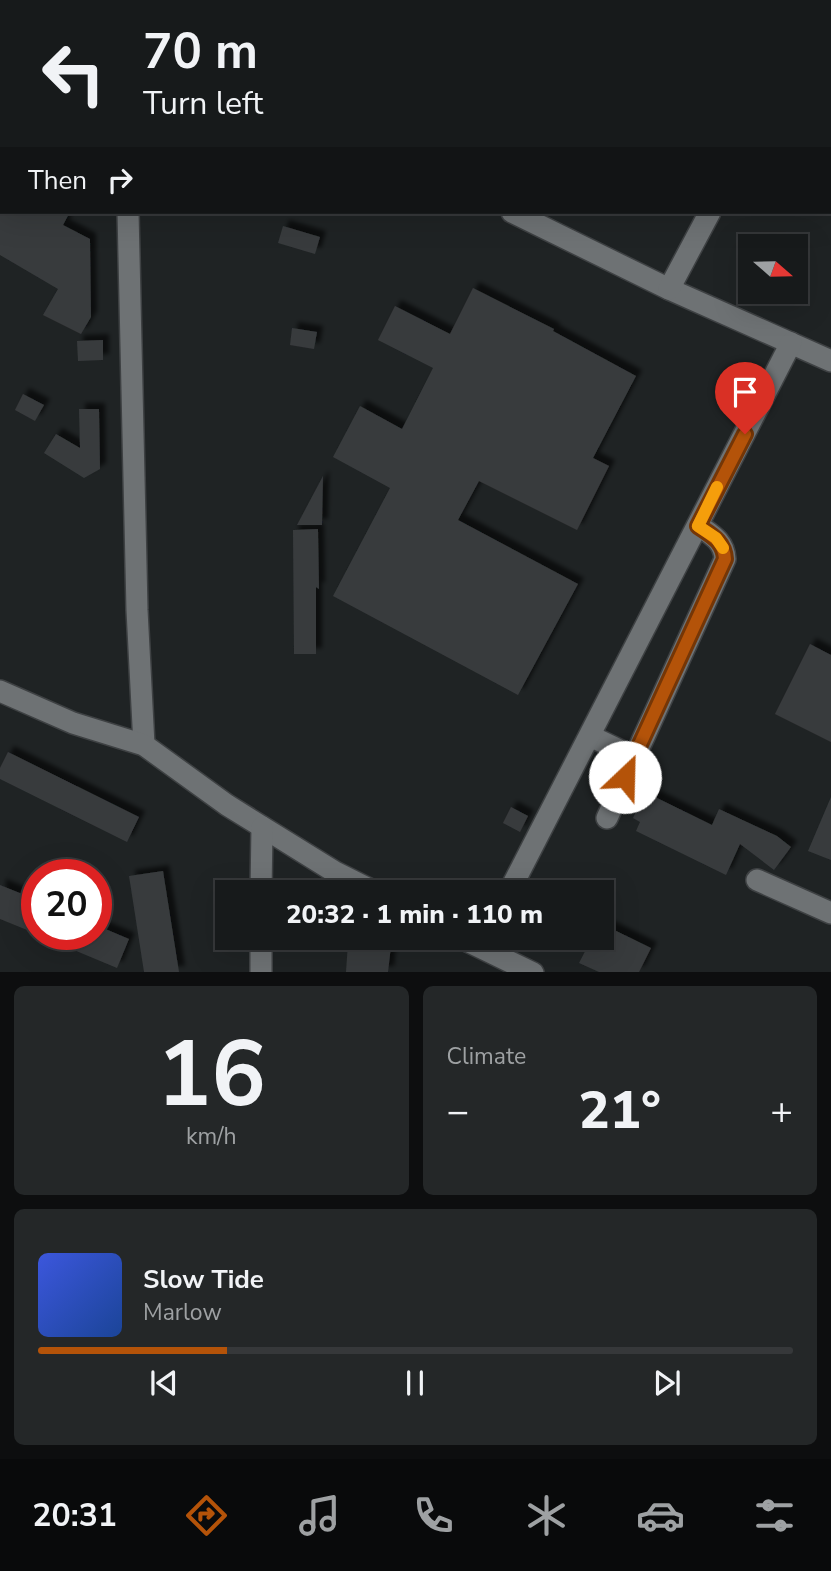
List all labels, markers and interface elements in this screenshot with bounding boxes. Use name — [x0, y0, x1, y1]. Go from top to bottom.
text: 70 m — [143, 18, 258, 85]
icon: left — [28, 28, 119, 119]
text: Turn left — [143, 82, 263, 125]
icon: right — [101, 161, 139, 199]
text: Then — [28, 163, 87, 198]
north arrow — [738, 234, 808, 304]
map controls — [738, 234, 808, 304]
pin — [715, 362, 775, 434]
icon: arrive — [726, 373, 764, 411]
position arrow — [588, 740, 662, 814]
speed limit sign: 20 — [21, 859, 112, 950]
text: 20:32 · 1 min · 110 m — [286, 897, 543, 932]
text: 16 — [157, 1013, 266, 1137]
text: Climate — [447, 1041, 526, 1072]
text: 21° — [579, 1075, 661, 1146]
text: − — [447, 1086, 469, 1137]
text: + — [770, 1086, 793, 1137]
text: km/h — [186, 1121, 237, 1152]
text: Slow Tide — [143, 1262, 264, 1297]
text: Marlow — [143, 1297, 222, 1328]
icon: previous — [145, 1364, 183, 1402]
icon: pause — [396, 1364, 434, 1402]
icon: next — [648, 1364, 686, 1402]
icon: directions — [182, 1491, 231, 1540]
icon: music — [295, 1491, 344, 1540]
icon: phone — [409, 1491, 458, 1540]
icon: climate — [522, 1491, 571, 1540]
icon: car — [636, 1491, 685, 1540]
icon: filters — [750, 1491, 799, 1540]
text: 20:31 — [32, 1494, 117, 1537]

